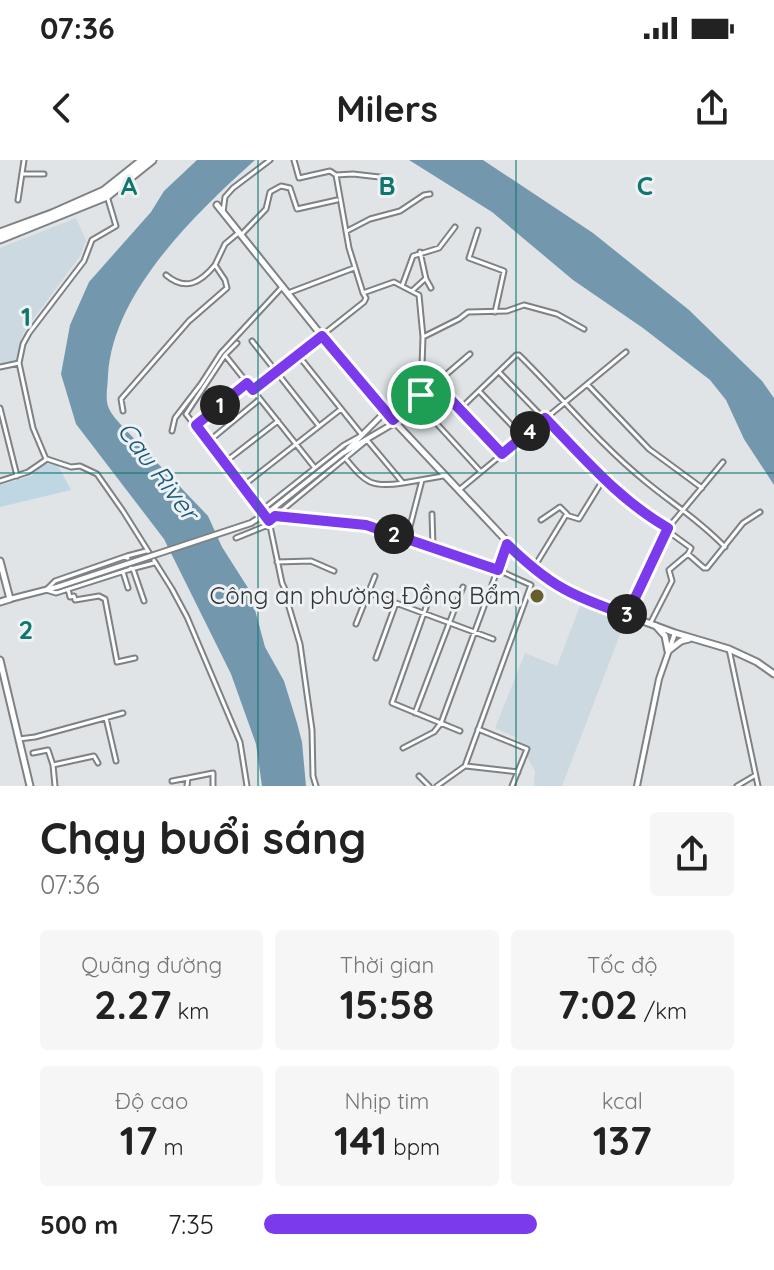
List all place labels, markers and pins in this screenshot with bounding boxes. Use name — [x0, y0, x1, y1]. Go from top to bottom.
pin — [387, 361, 455, 429]
pin: 1 — [200, 385, 240, 425]
pin: 4 — [510, 411, 550, 451]
pin: 2 — [374, 514, 414, 554]
place label: Công an phường Đồng Bẩm — [210, 580, 521, 610]
marker: Công an phường Đồng Bẩm — [528, 587, 546, 605]
pin: 3 — [607, 594, 647, 634]

